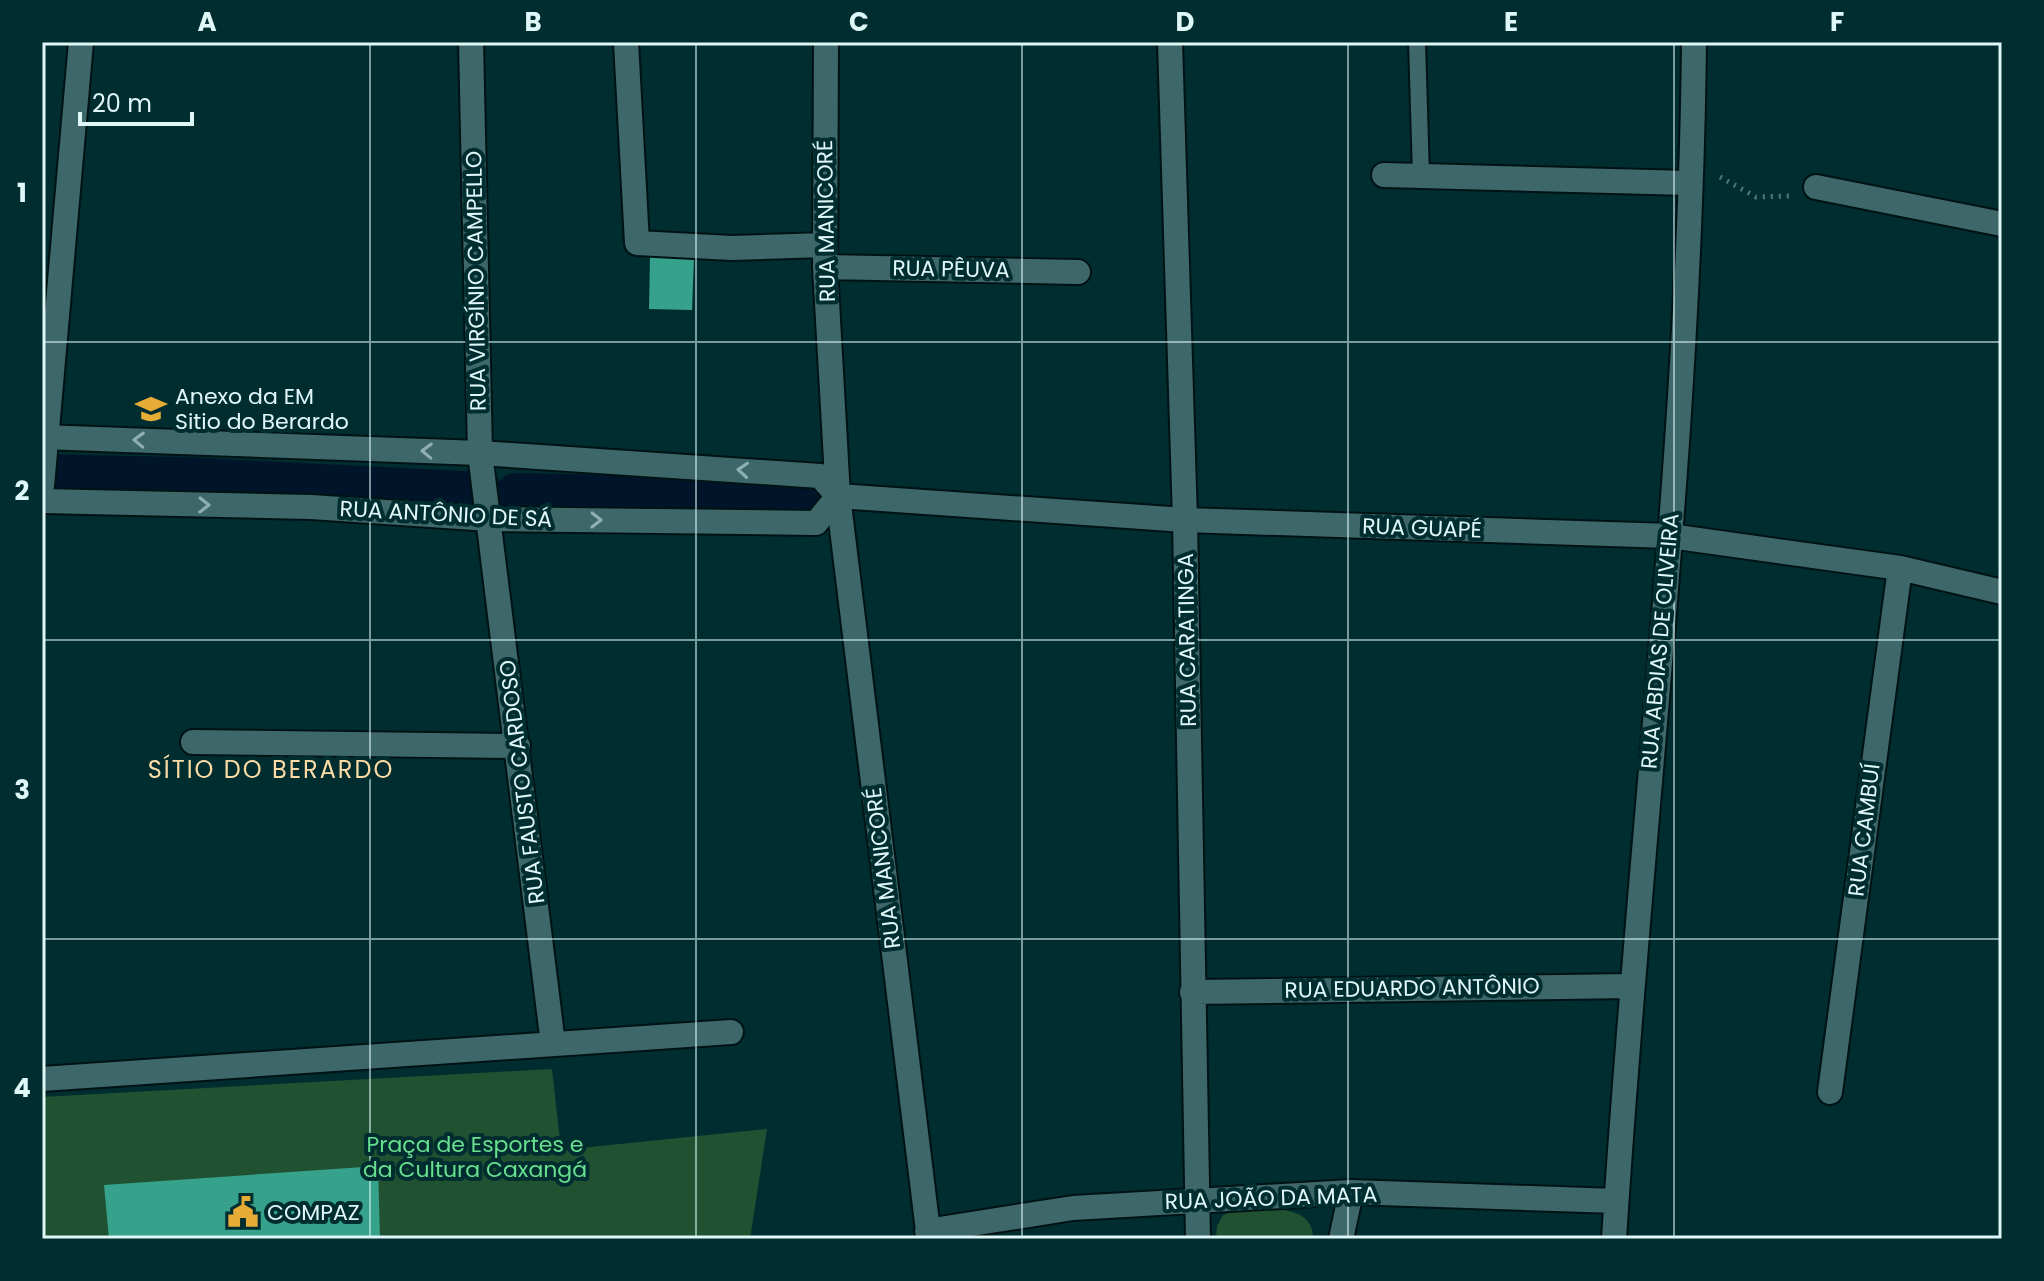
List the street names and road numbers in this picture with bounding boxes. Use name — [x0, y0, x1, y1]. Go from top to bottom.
street label: RUA MANICORÉ — [809, 139, 843, 303]
street label: RUA VIRGÍNIO CAMPELLO — [458, 151, 494, 411]
street label: RUA PÊUVA — [892, 252, 1010, 286]
street label: RUA ANTÔNIO DE SÁ — [339, 493, 553, 535]
street label: RUA GUAPÉ — [1362, 510, 1482, 546]
street label: RUA ABDIAS DE OLIVEIRA — [1633, 512, 1687, 770]
street label: RUA CARATINGA — [1170, 553, 1204, 727]
street label: RUA FAUSTO CARDOSO — [492, 658, 552, 906]
street label: RUA CAMBUÍ — [1840, 762, 1888, 898]
street label: RUA MANICORÉ — [858, 785, 908, 951]
street label: RUA EDUARDO ANTÔNIO — [1284, 970, 1540, 1006]
street label: RUA JOÃO DA MATA — [1164, 1179, 1378, 1217]

